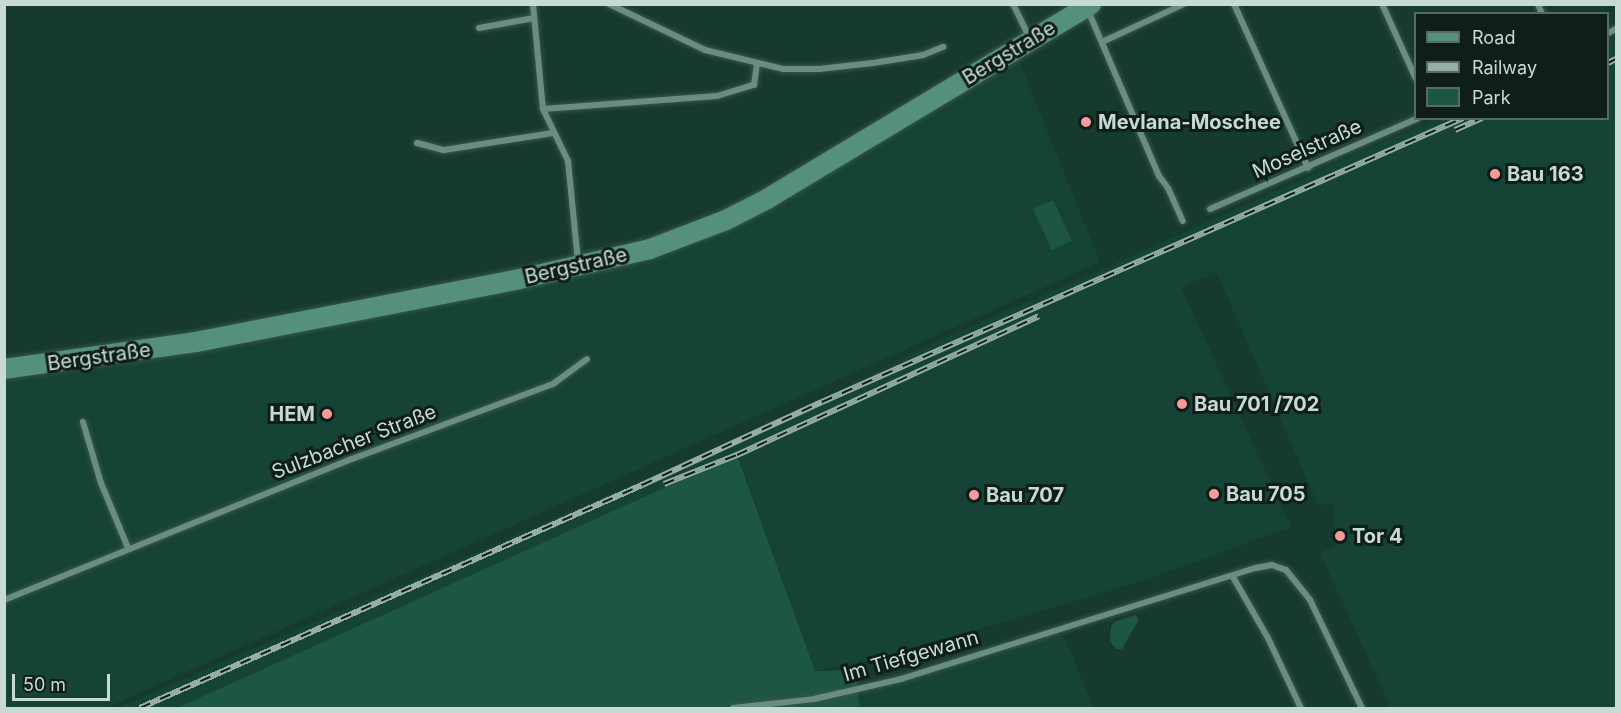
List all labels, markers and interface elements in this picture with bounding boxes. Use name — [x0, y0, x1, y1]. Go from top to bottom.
legend — [1414, 12, 1609, 120]
street label: Bergstraße — [958, 16, 1060, 90]
text: Road — [1472, 27, 1515, 48]
text: Railway — [1472, 57, 1537, 78]
text: Park — [1472, 87, 1511, 108]
place label: Mevlana-Moschee — [1098, 110, 1281, 134]
street label: Moselstraße — [1249, 114, 1365, 184]
marker: Mevlana-Moschee — [1079, 115, 1093, 129]
place label: Bau 163 — [1507, 162, 1584, 186]
marker: Bau 163 — [1488, 167, 1502, 181]
street label: Bergstraße — [523, 243, 629, 289]
street label: Bergstraße — [46, 338, 152, 376]
place label: Bau 701 /702 — [1194, 392, 1319, 416]
marker: Bau 701 /702 — [1175, 397, 1189, 411]
street label: Sulzbacher Straße — [268, 400, 440, 484]
place label: HEM — [269, 402, 315, 426]
marker: HEM — [320, 407, 334, 421]
place label: Bau 705 — [1226, 482, 1306, 506]
place label: Bau 707 — [986, 483, 1064, 507]
marker: Bau 705 — [1207, 487, 1221, 501]
marker: Bau 707 — [967, 488, 981, 502]
place label: Tor 4 — [1352, 524, 1402, 548]
marker: Tor 4 — [1333, 529, 1347, 543]
street label: Im Tiefgewann — [841, 625, 981, 687]
scale bar — [15, 662, 112, 700]
text: 50 m — [23, 674, 66, 695]

